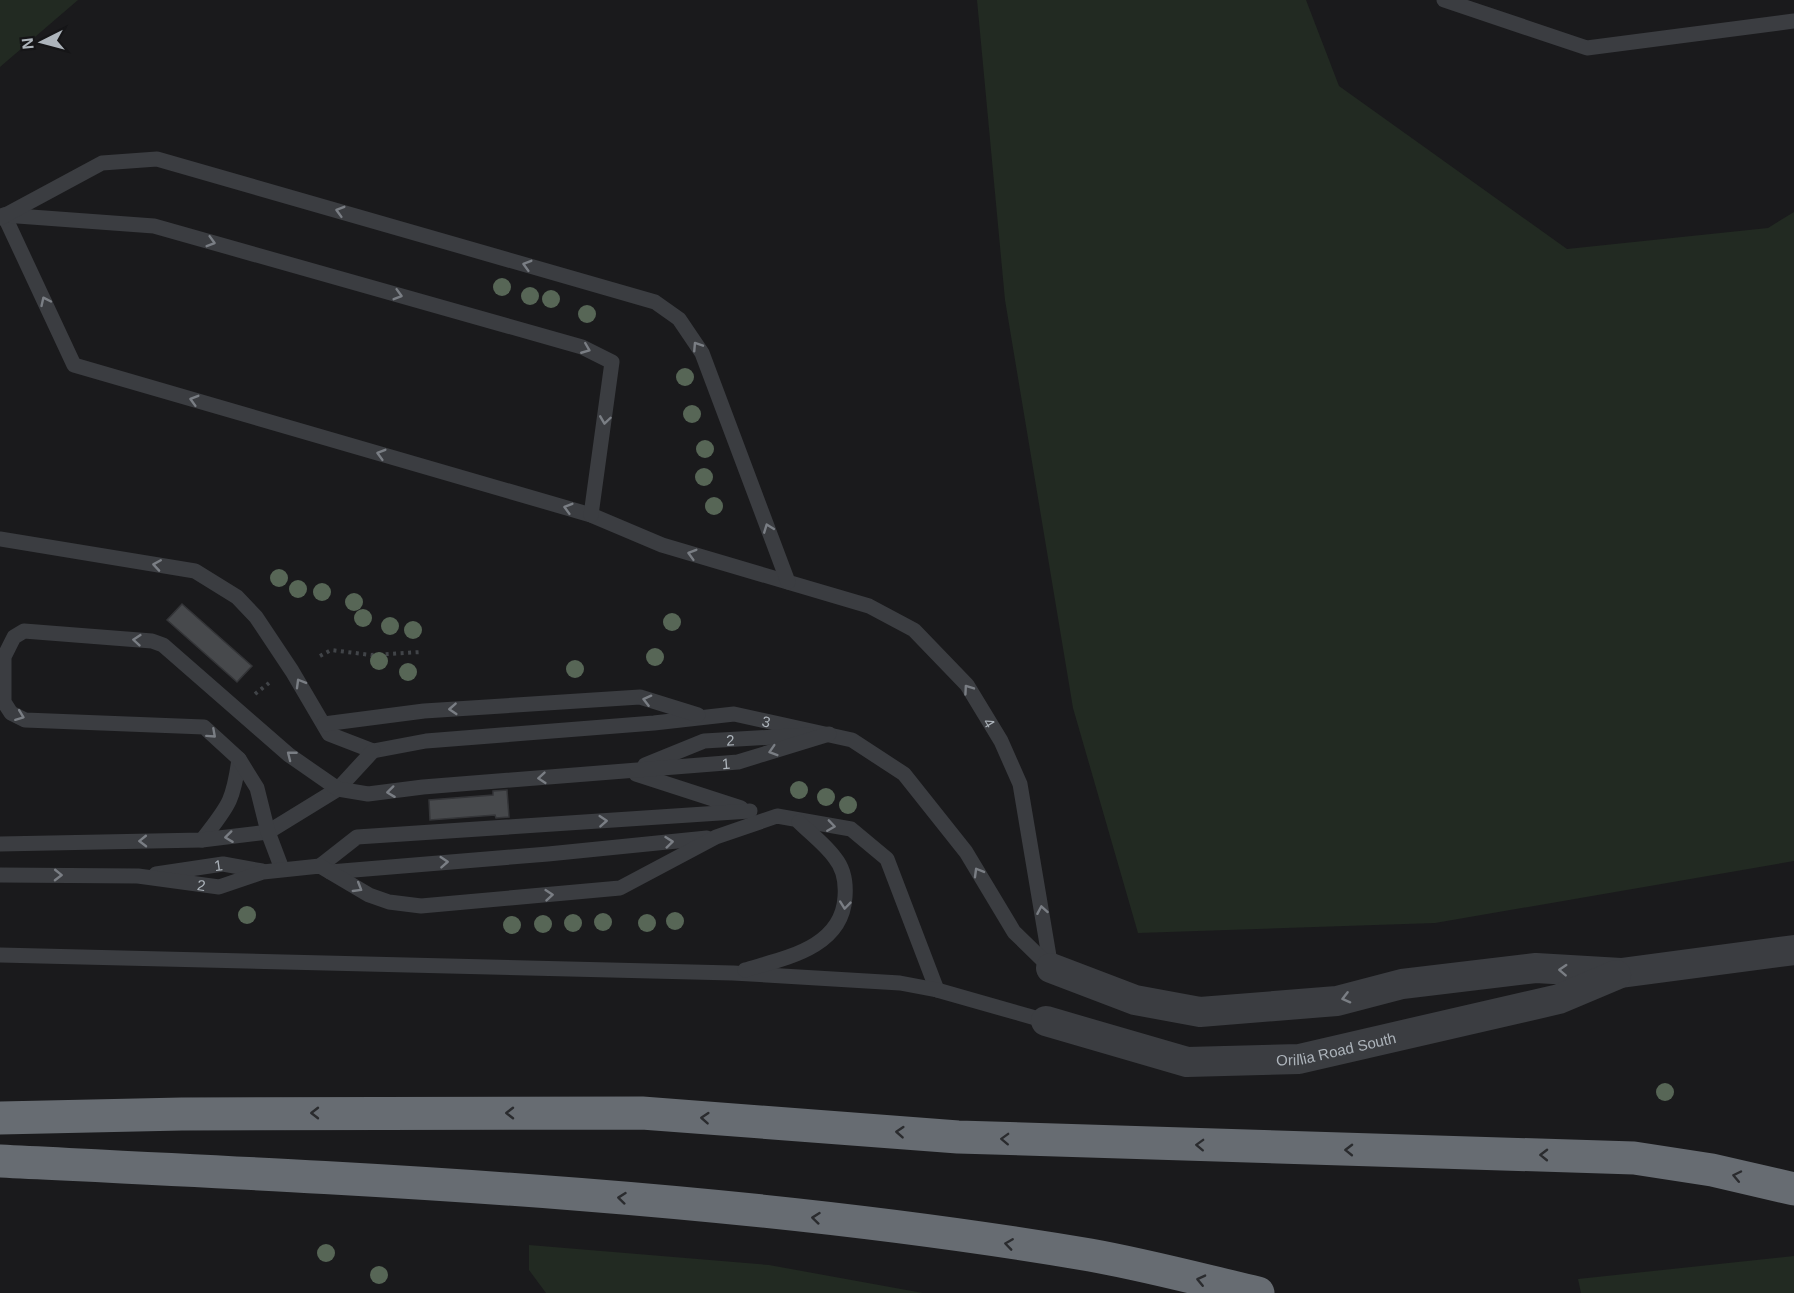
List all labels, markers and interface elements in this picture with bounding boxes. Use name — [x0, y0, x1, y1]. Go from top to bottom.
north arrow — [12, 12, 72, 72]
text: N — [19, 37, 37, 50]
one-way arrow — [335, 206, 345, 218]
one-way arrow — [205, 235, 216, 247]
one-way arrow — [522, 260, 533, 272]
one-way arrow — [392, 288, 403, 300]
one-way arrow — [40, 296, 52, 307]
one-way arrow — [580, 342, 590, 355]
one-way arrow — [692, 342, 704, 352]
one-way arrow — [189, 394, 199, 407]
one-way arrow — [599, 415, 611, 424]
one-way arrow — [376, 449, 387, 461]
one-way arrow — [563, 503, 574, 515]
one-way arrow — [762, 523, 775, 533]
one-way arrow — [687, 549, 698, 561]
one-way arrow — [152, 559, 162, 571]
one-way arrow — [133, 634, 142, 647]
one-way arrow — [295, 679, 307, 689]
one-way arrow — [964, 684, 975, 695]
one-way arrow — [642, 694, 652, 707]
one-way arrow — [449, 703, 458, 716]
one-way arrow — [15, 709, 25, 722]
street label: 3 — [760, 712, 772, 730]
street label: 4 — [980, 715, 999, 730]
one-way arrow — [205, 727, 215, 738]
street label: 2 — [726, 731, 735, 748]
one-way arrow — [768, 744, 779, 756]
one-way arrow — [286, 751, 297, 762]
street label: 1 — [721, 754, 731, 772]
one-way arrow — [537, 772, 546, 785]
one-way arrow — [386, 785, 395, 797]
one-way arrow — [598, 815, 607, 828]
one-way arrow — [826, 820, 835, 832]
one-way arrow — [225, 830, 234, 842]
one-way arrow — [139, 835, 148, 848]
one-way arrow — [664, 836, 673, 849]
street label: 1 — [213, 856, 224, 874]
one-way arrow — [439, 856, 448, 869]
one-way arrow — [974, 868, 986, 879]
one-way arrow — [54, 869, 63, 881]
street label: 2 — [196, 876, 207, 894]
one-way arrow — [352, 881, 362, 892]
one-way arrow — [544, 888, 553, 901]
one-way arrow — [839, 900, 852, 909]
one-way arrow — [1036, 906, 1048, 915]
one-way arrow — [1558, 963, 1567, 976]
one-way arrow — [1341, 991, 1351, 1004]
street label: Orillia Road South — [1276, 1028, 1397, 1068]
one-way arrow — [311, 1107, 320, 1119]
one-way arrow — [506, 1107, 515, 1119]
one-way arrow — [701, 1111, 710, 1124]
one-way arrow — [895, 1126, 904, 1139]
one-way arrow — [1001, 1132, 1010, 1145]
one-way arrow — [1196, 1139, 1205, 1152]
one-way arrow — [1344, 1143, 1353, 1156]
one-way arrow — [1539, 1148, 1548, 1161]
one-way arrow — [1733, 1170, 1743, 1183]
one-way arrow — [617, 1192, 626, 1205]
one-way arrow — [811, 1212, 820, 1225]
one-way arrow — [1005, 1238, 1014, 1250]
one-way arrow — [1196, 1274, 1206, 1287]

